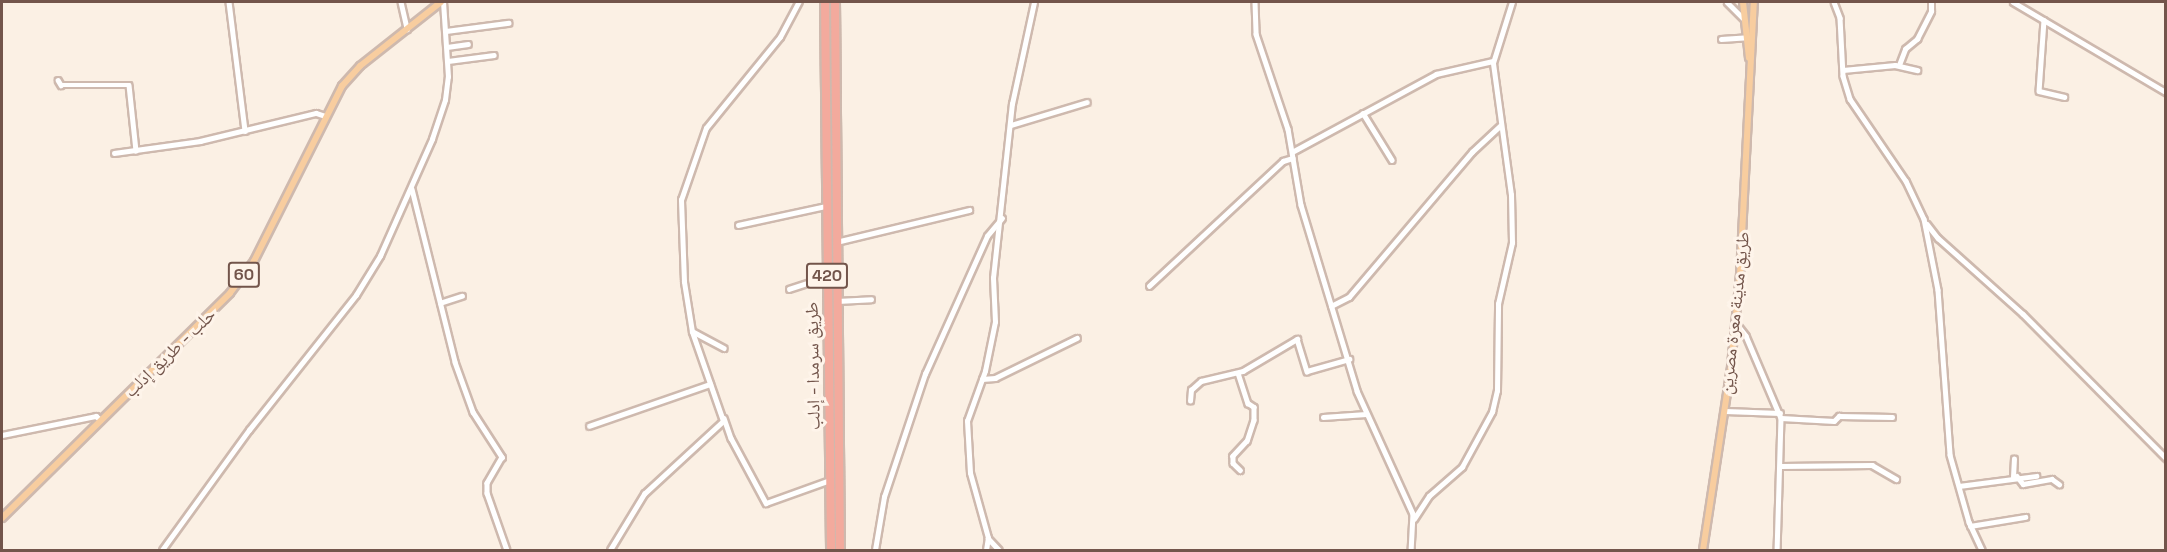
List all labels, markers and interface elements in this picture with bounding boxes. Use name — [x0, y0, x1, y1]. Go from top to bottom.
street label: طريق مدينة معرة مصرين — [1716, 231, 1754, 395]
road number: 60 — [228, 262, 260, 288]
road number: 420 — [804, 263, 850, 289]
street label: طريق سرمدا - إدلب — [801, 301, 825, 431]
street label: حلب - طريق إدلب — [119, 304, 221, 402]

